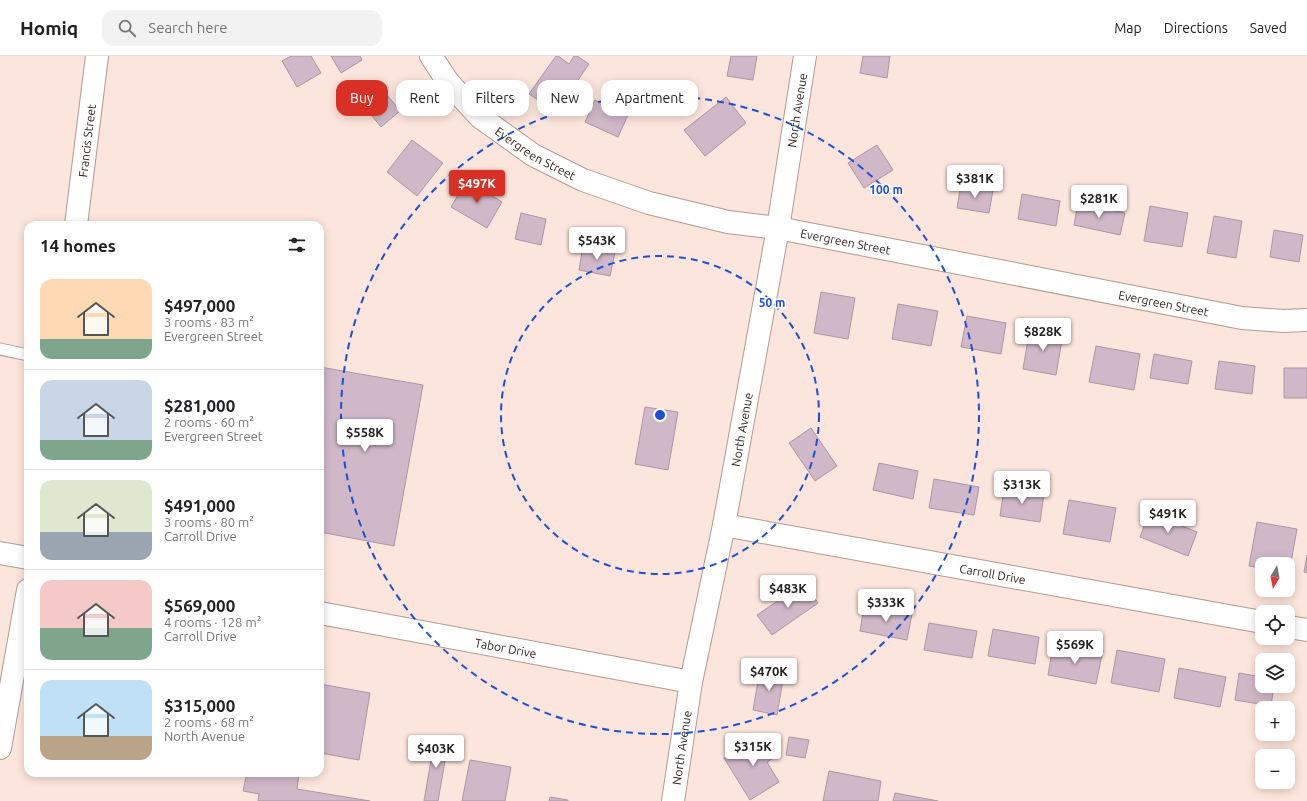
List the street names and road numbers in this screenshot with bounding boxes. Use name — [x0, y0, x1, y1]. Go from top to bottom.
street label: North Avenue — [784, 72, 809, 148]
street label: Francis Street — [75, 103, 98, 178]
street label: Evergreen Street — [493, 124, 578, 182]
street label: Evergreen Street — [800, 226, 892, 256]
street label: Evergreen Street — [1118, 288, 1210, 318]
street label: North Avenue — [728, 391, 754, 467]
street label: Carroll Drive — [958, 561, 1027, 586]
street label: Tabor Drive — [474, 635, 538, 660]
street label: North Avenue — [669, 710, 693, 786]

